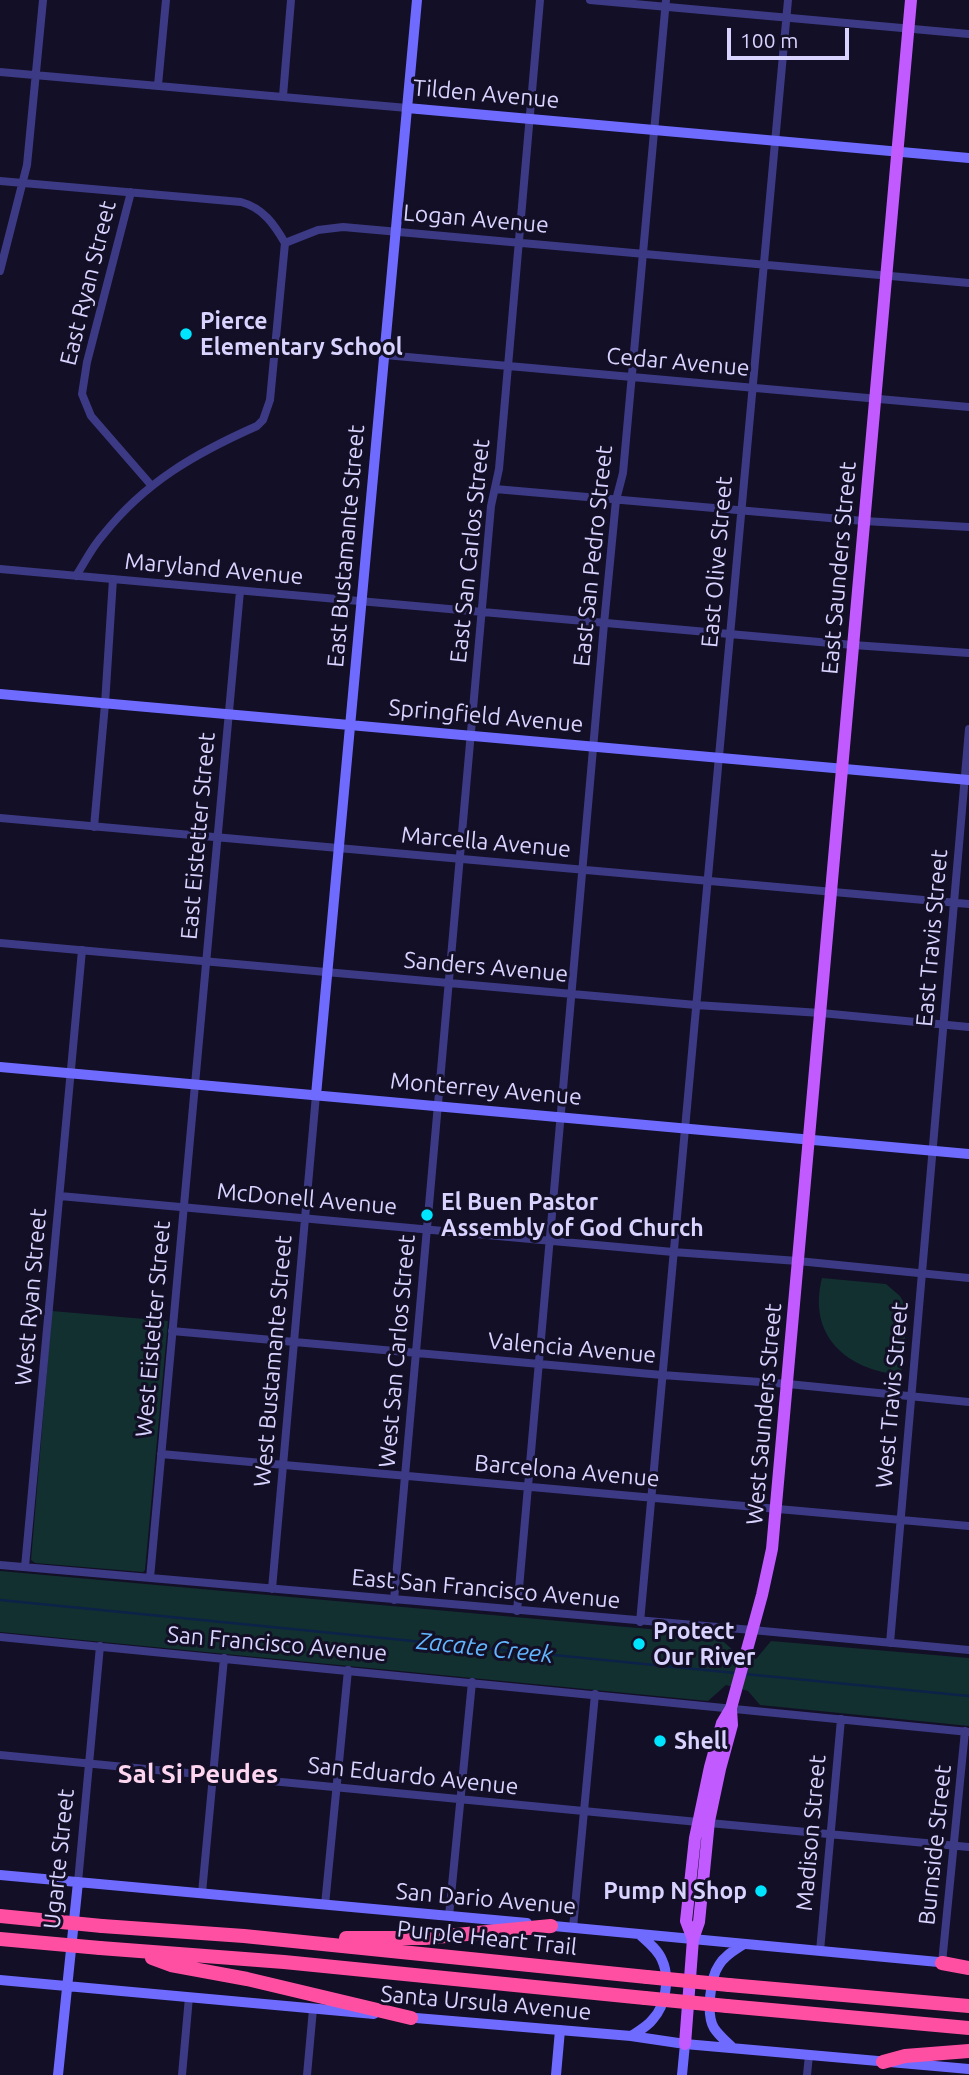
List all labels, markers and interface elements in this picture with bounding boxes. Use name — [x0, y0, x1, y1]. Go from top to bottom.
scale bar — [731, 14, 853, 58]
text: 100 m — [740, 28, 798, 52]
street label: Tilden Avenue — [412, 74, 560, 114]
street label: East Ryan Street — [54, 198, 122, 368]
street label: Logan Avenue — [402, 199, 550, 239]
place label: Pierce Elementary School — [200, 307, 403, 361]
marker: Pierce Elementary School — [178, 326, 194, 342]
street label: Cedar Avenue — [605, 342, 751, 382]
street label: East Bustamante Street — [322, 424, 370, 668]
street label: East San Carlos Street — [445, 438, 495, 664]
street label: East San Pedro Street — [568, 444, 618, 668]
street label: East Saunders Street — [816, 460, 862, 676]
street label: East Olive Street — [696, 475, 738, 649]
street label: Maryland Avenue — [123, 547, 305, 591]
street label: Springfield Avenue — [387, 694, 585, 738]
street label: East Eistetter Street — [175, 731, 221, 941]
street label: Marcella Avenue — [400, 821, 572, 863]
street label: East Travis Street — [911, 848, 953, 1028]
street label: Sanders Avenue — [403, 946, 569, 988]
street label: Monterrey Avenue — [389, 1067, 583, 1111]
street label: McDonell Avenue — [216, 1177, 398, 1221]
place label: El Buen Pastor Assembly of God Church — [441, 1188, 704, 1242]
street label: West Ryan Street — [10, 1207, 52, 1387]
marker: El Buen Pastor Assembly of God Church — [419, 1207, 435, 1223]
street label: West Eistetter Street — [130, 1220, 176, 1438]
street label: West San Carlos Street — [373, 1233, 421, 1469]
street label: West Bustamante Street — [248, 1234, 298, 1488]
street label: West Travis Street — [870, 1301, 914, 1489]
street label: West Saunders Street — [741, 1302, 787, 1526]
street label: Valencia Avenue — [487, 1327, 657, 1369]
street label: Barcelona Avenue — [473, 1449, 661, 1493]
street label: East San Francisco Avenue — [350, 1563, 622, 1615]
place label: Protect Our River — [653, 1617, 755, 1671]
street label: San Francisco Avenue — [166, 1621, 388, 1667]
water label: Zacate Creek — [415, 1627, 555, 1669]
marker: Protect Our River — [631, 1636, 647, 1652]
place label: Shell — [674, 1727, 728, 1755]
marker: Shell — [652, 1733, 668, 1749]
street label: San Eduardo Avenue — [306, 1751, 520, 1801]
street label: Madison Street — [790, 1754, 832, 1912]
district label: Sal Si Peudes — [118, 1758, 278, 1790]
street label: Burnside Street — [913, 1764, 957, 1926]
street label: Ugarte Street — [38, 1788, 80, 1930]
street label: San Dario Avenue — [395, 1877, 577, 1921]
place label: Pump N Shop — [603, 1877, 747, 1905]
marker: Pump N Shop — [753, 1883, 769, 1899]
street label: Purple Heart Trail — [396, 1915, 578, 1961]
street label: Santa Ursula Avenue — [380, 1980, 592, 2026]

